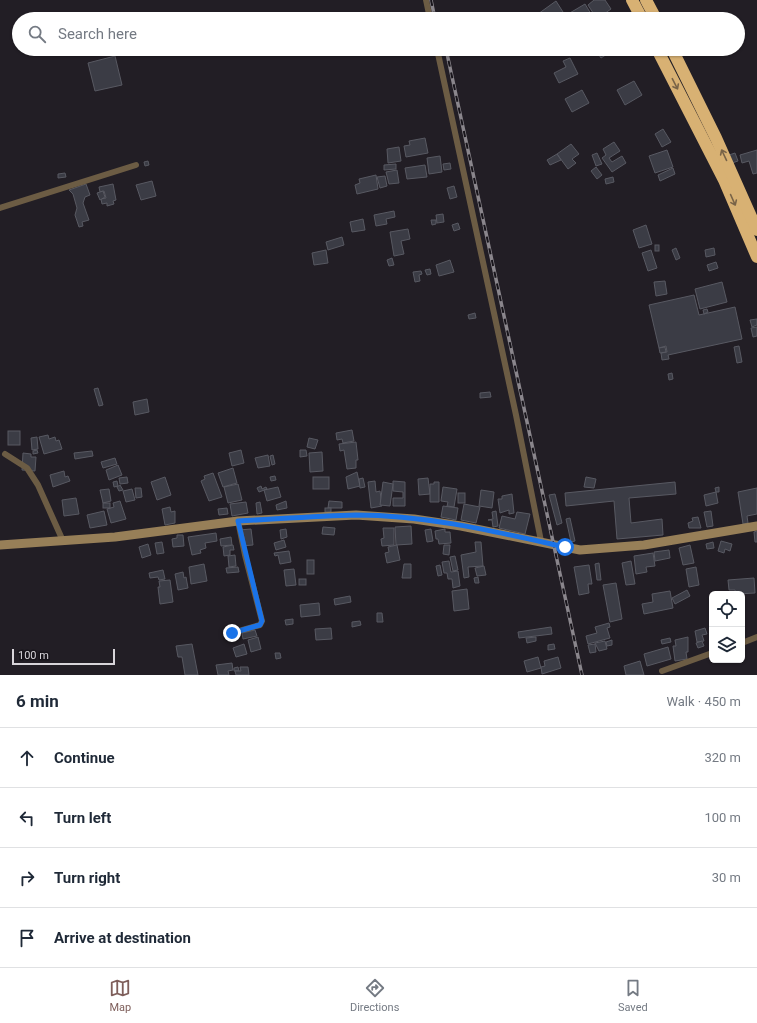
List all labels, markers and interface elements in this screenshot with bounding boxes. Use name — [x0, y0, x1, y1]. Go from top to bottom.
search box — [12, 12, 745, 56]
icon: search — [26, 23, 48, 45]
text: Search here — [58, 25, 137, 43]
one-way arrow — [671, 78, 679, 90]
one-way arrow — [720, 150, 727, 162]
one-way arrow — [730, 194, 737, 206]
route start — [556, 538, 574, 556]
map controls — [709, 591, 745, 663]
button: locate — [709, 591, 745, 627]
route end — [223, 624, 241, 642]
button: layers — [709, 627, 745, 663]
scale bar — [12, 647, 115, 666]
text: 100 m — [18, 649, 49, 662]
text: 6 min — [16, 691, 59, 711]
text: Walk · 450 m — [666, 694, 741, 709]
icon: ahead — [16, 747, 38, 769]
text: Continue — [54, 749, 115, 767]
text: 320 m — [704, 750, 741, 765]
icon: left — [16, 807, 38, 829]
text: Turn left — [54, 809, 111, 827]
text: 100 m — [704, 810, 741, 825]
icon: right — [16, 867, 38, 889]
text: Turn right — [54, 869, 120, 887]
text: 30 m — [712, 870, 741, 885]
icon: arrive — [16, 927, 38, 949]
text: Arrive at destination — [54, 929, 191, 947]
tab: Map — [109, 977, 131, 1014]
tab: Directions — [350, 977, 399, 1014]
tab: Saved — [618, 977, 648, 1014]

